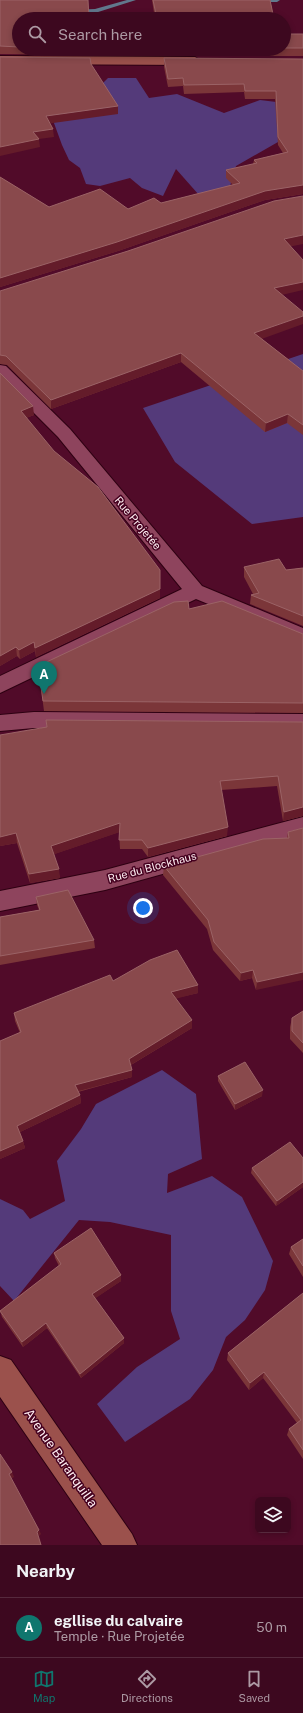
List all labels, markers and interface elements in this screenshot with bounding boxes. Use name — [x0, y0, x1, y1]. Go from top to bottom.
search box — [12, 12, 291, 56]
icon: search — [26, 23, 48, 45]
text: Search here — [58, 26, 142, 43]
street label: Rue Projetée — [112, 494, 164, 552]
pin: A — [31, 661, 57, 694]
street label: Rue du Blockhaus — [106, 849, 198, 885]
your location — [133, 898, 153, 918]
street label: Avenue Baranquilla — [21, 1406, 101, 1510]
map controls — [255, 1497, 291, 1533]
button: layers — [255, 1497, 291, 1533]
text: Nearby — [16, 1561, 75, 1581]
text: egllise du calvaire — [54, 1612, 183, 1629]
text: A — [24, 1620, 34, 1635]
text: 50 m — [256, 1620, 287, 1635]
text: Temple · Rue Projetée — [54, 1629, 185, 1644]
tab: Map — [33, 1668, 55, 1704]
tab: Directions — [121, 1668, 173, 1704]
tab: Saved — [239, 1668, 270, 1704]

